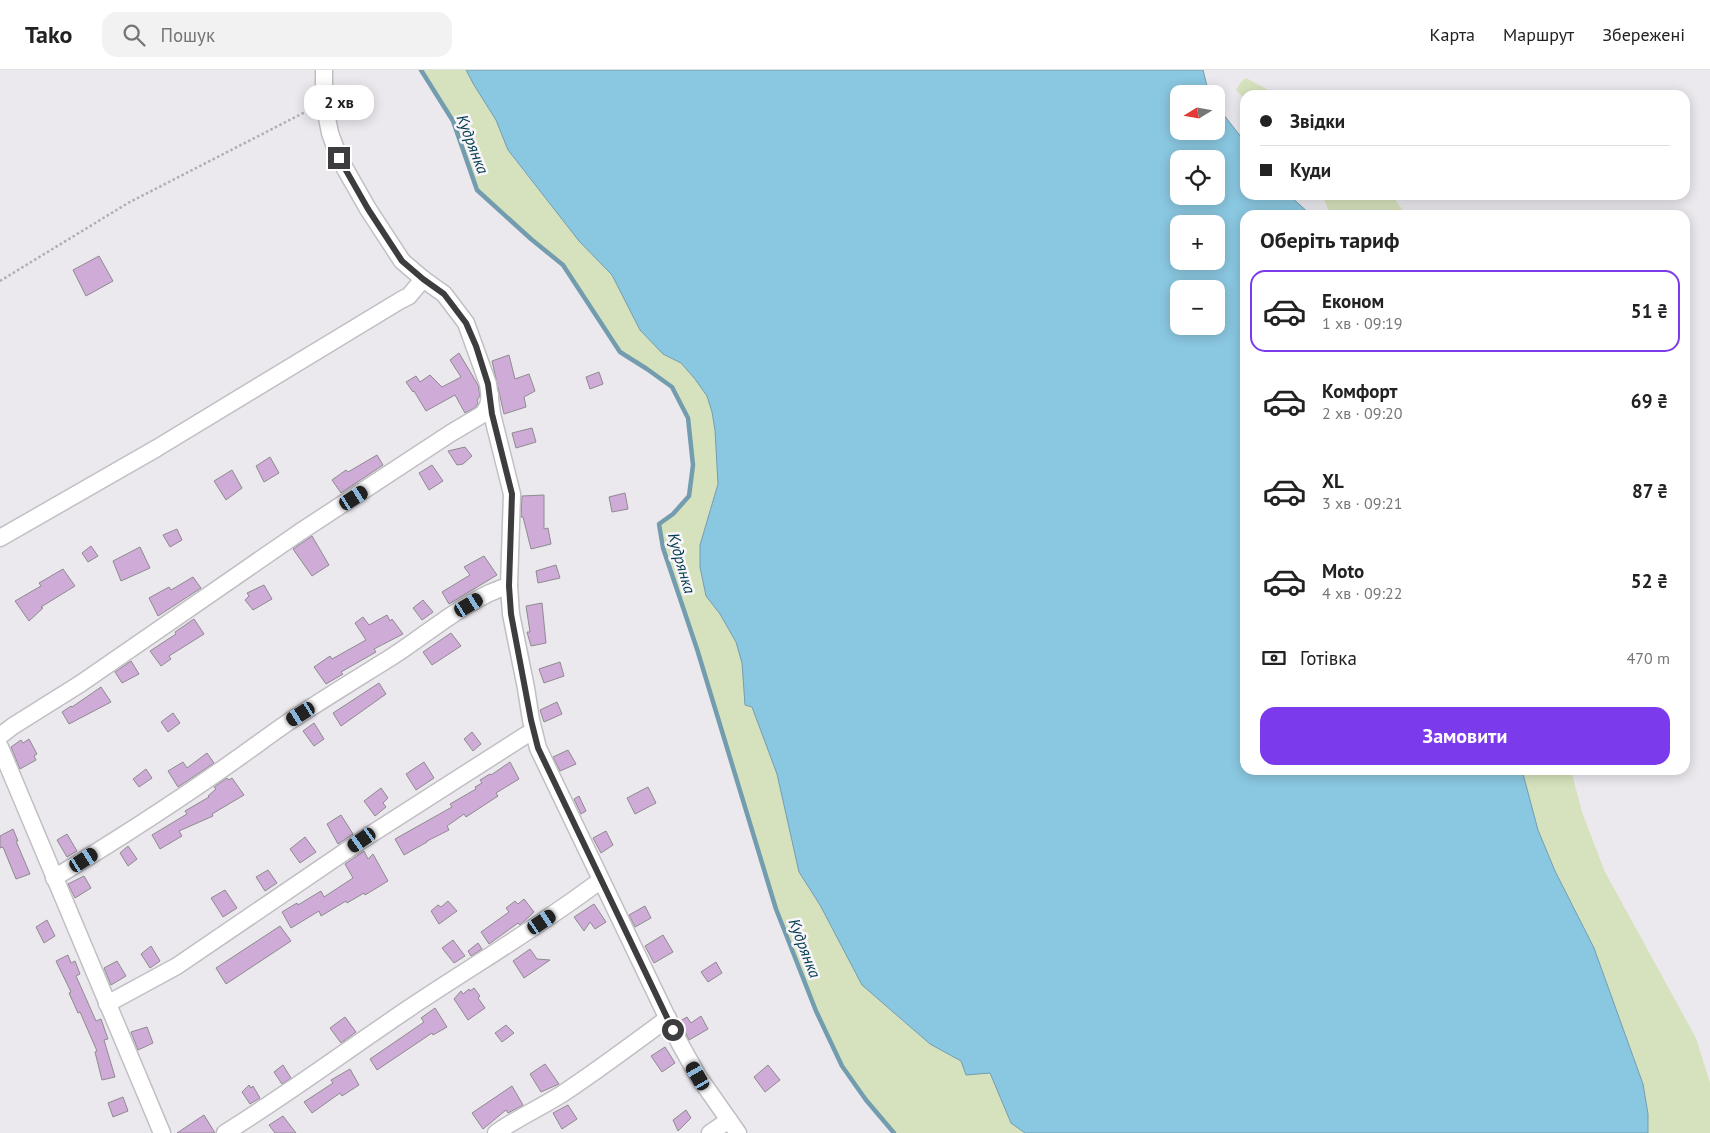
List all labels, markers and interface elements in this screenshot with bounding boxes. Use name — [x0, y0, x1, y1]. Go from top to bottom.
search box — [102, 12, 452, 57]
text: Tako — [25, 19, 72, 50]
icon: search — [120, 21, 148, 49]
text: Пошук — [160, 23, 215, 47]
text: Карта — [1430, 23, 1475, 46]
text: Маршрут — [1503, 23, 1574, 46]
text: Збережені — [1602, 23, 1685, 46]
north arrow — [1170, 85, 1225, 140]
map controls — [1170, 85, 1225, 335]
callout: 2 хв — [304, 86, 374, 121]
text: 2 хв — [324, 92, 354, 112]
text: Звідки — [1290, 109, 1345, 133]
water label: Кудрянка — [453, 111, 494, 177]
route end — [328, 147, 350, 169]
button: locate — [1170, 150, 1225, 205]
text: Куди — [1290, 158, 1331, 182]
button: + — [1170, 215, 1225, 270]
text: Оберіть тариф — [1260, 226, 1399, 254]
button: − — [1170, 280, 1225, 335]
icon: car — [1262, 289, 1307, 334]
text: Економ — [1322, 289, 1384, 313]
text: 51 ₴ — [1631, 299, 1668, 323]
text: 1 хв · 09:19 — [1322, 313, 1402, 333]
icon: car — [1262, 379, 1307, 424]
text: Комфорт — [1322, 379, 1398, 403]
text: 69 ₴ — [1631, 389, 1668, 413]
text: 2 хв · 09:20 — [1322, 403, 1402, 423]
icon: car — [1262, 469, 1307, 514]
text: XL — [1322, 469, 1344, 493]
text: 87 ₴ — [1632, 479, 1668, 503]
car — [337, 484, 370, 512]
text: 3 хв · 09:21 — [1322, 493, 1402, 513]
water label: Кудрянка — [664, 530, 700, 596]
icon: car — [1262, 559, 1307, 604]
text: Moto — [1322, 559, 1364, 583]
text: 52 ₴ — [1631, 569, 1668, 593]
text: 4 хв · 09:22 — [1322, 583, 1402, 603]
car — [452, 591, 485, 619]
icon: cash — [1260, 644, 1288, 672]
text: Готівка — [1300, 646, 1357, 670]
text: 470 m — [1627, 648, 1670, 668]
car — [284, 700, 317, 728]
button: Замовити — [1260, 707, 1670, 765]
car — [345, 825, 378, 855]
car — [67, 846, 100, 874]
car — [525, 907, 558, 937]
water label: Кудрянка — [785, 915, 826, 981]
route start — [662, 1019, 684, 1041]
car — [684, 1059, 711, 1093]

